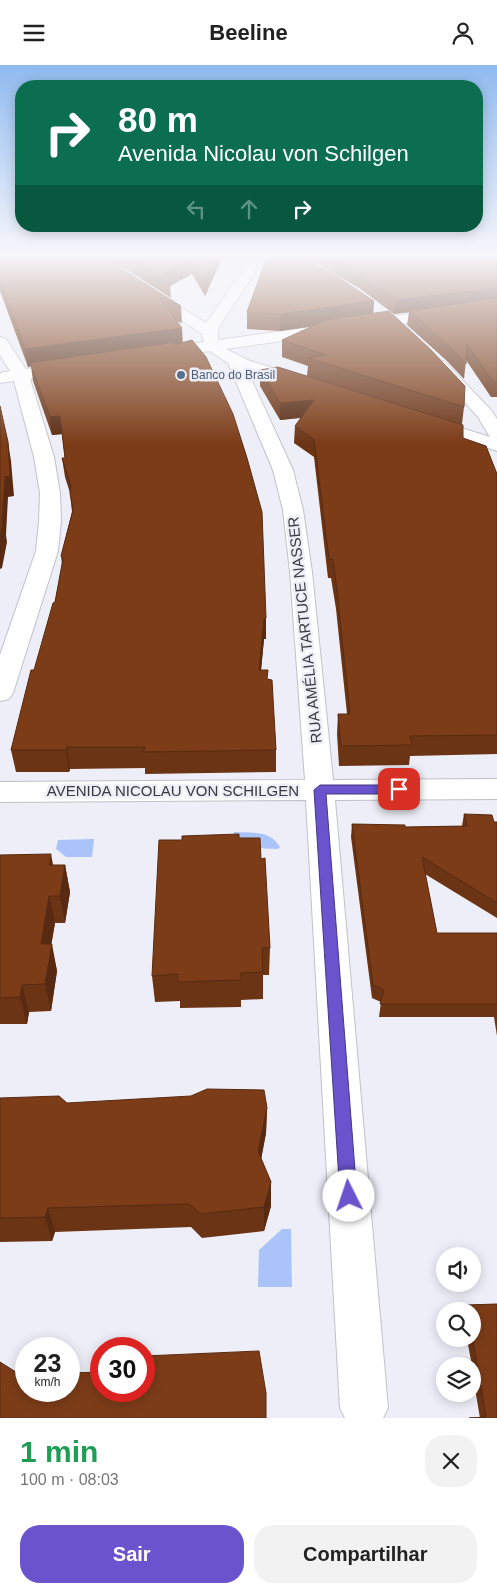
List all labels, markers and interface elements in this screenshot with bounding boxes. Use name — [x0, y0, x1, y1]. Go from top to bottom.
icon: menu — [20, 19, 48, 47]
icon: person — [449, 19, 477, 47]
text: Beeline — [209, 20, 288, 45]
icon: right — [35, 100, 100, 165]
text: 80 m — [118, 100, 198, 139]
text: Avenida Nicolau von Schilgen — [118, 141, 409, 166]
icon: left — [182, 195, 210, 223]
icon: ahead — [235, 195, 263, 223]
icon: right — [288, 195, 316, 223]
place label: Banco do Brasil — [191, 368, 275, 382]
marker: Banco do Brasil — [175, 369, 187, 381]
street label: RUA AMÉLIA TARTUCE NASSER — [284, 516, 325, 744]
pin — [378, 768, 420, 810]
icon: arrive — [385, 775, 413, 803]
street label: AVENIDA NICOLAU VON SCHILGEN — [47, 782, 299, 799]
position arrow — [322, 1169, 374, 1221]
map controls — [436, 1247, 481, 1402]
button: sound — [436, 1247, 481, 1292]
button: search — [436, 1302, 481, 1347]
speed limit sign: 30 — [90, 1337, 155, 1402]
text: 23 — [34, 1349, 61, 1377]
button: layers — [436, 1357, 481, 1402]
text: km/h — [34, 1375, 61, 1389]
text: 1 min — [20, 1435, 98, 1468]
button: close — [425, 1435, 477, 1487]
text: 100 m · 08:03 — [20, 1471, 119, 1488]
button: Sair — [20, 1525, 244, 1583]
button: Compartilhar — [254, 1525, 477, 1583]

